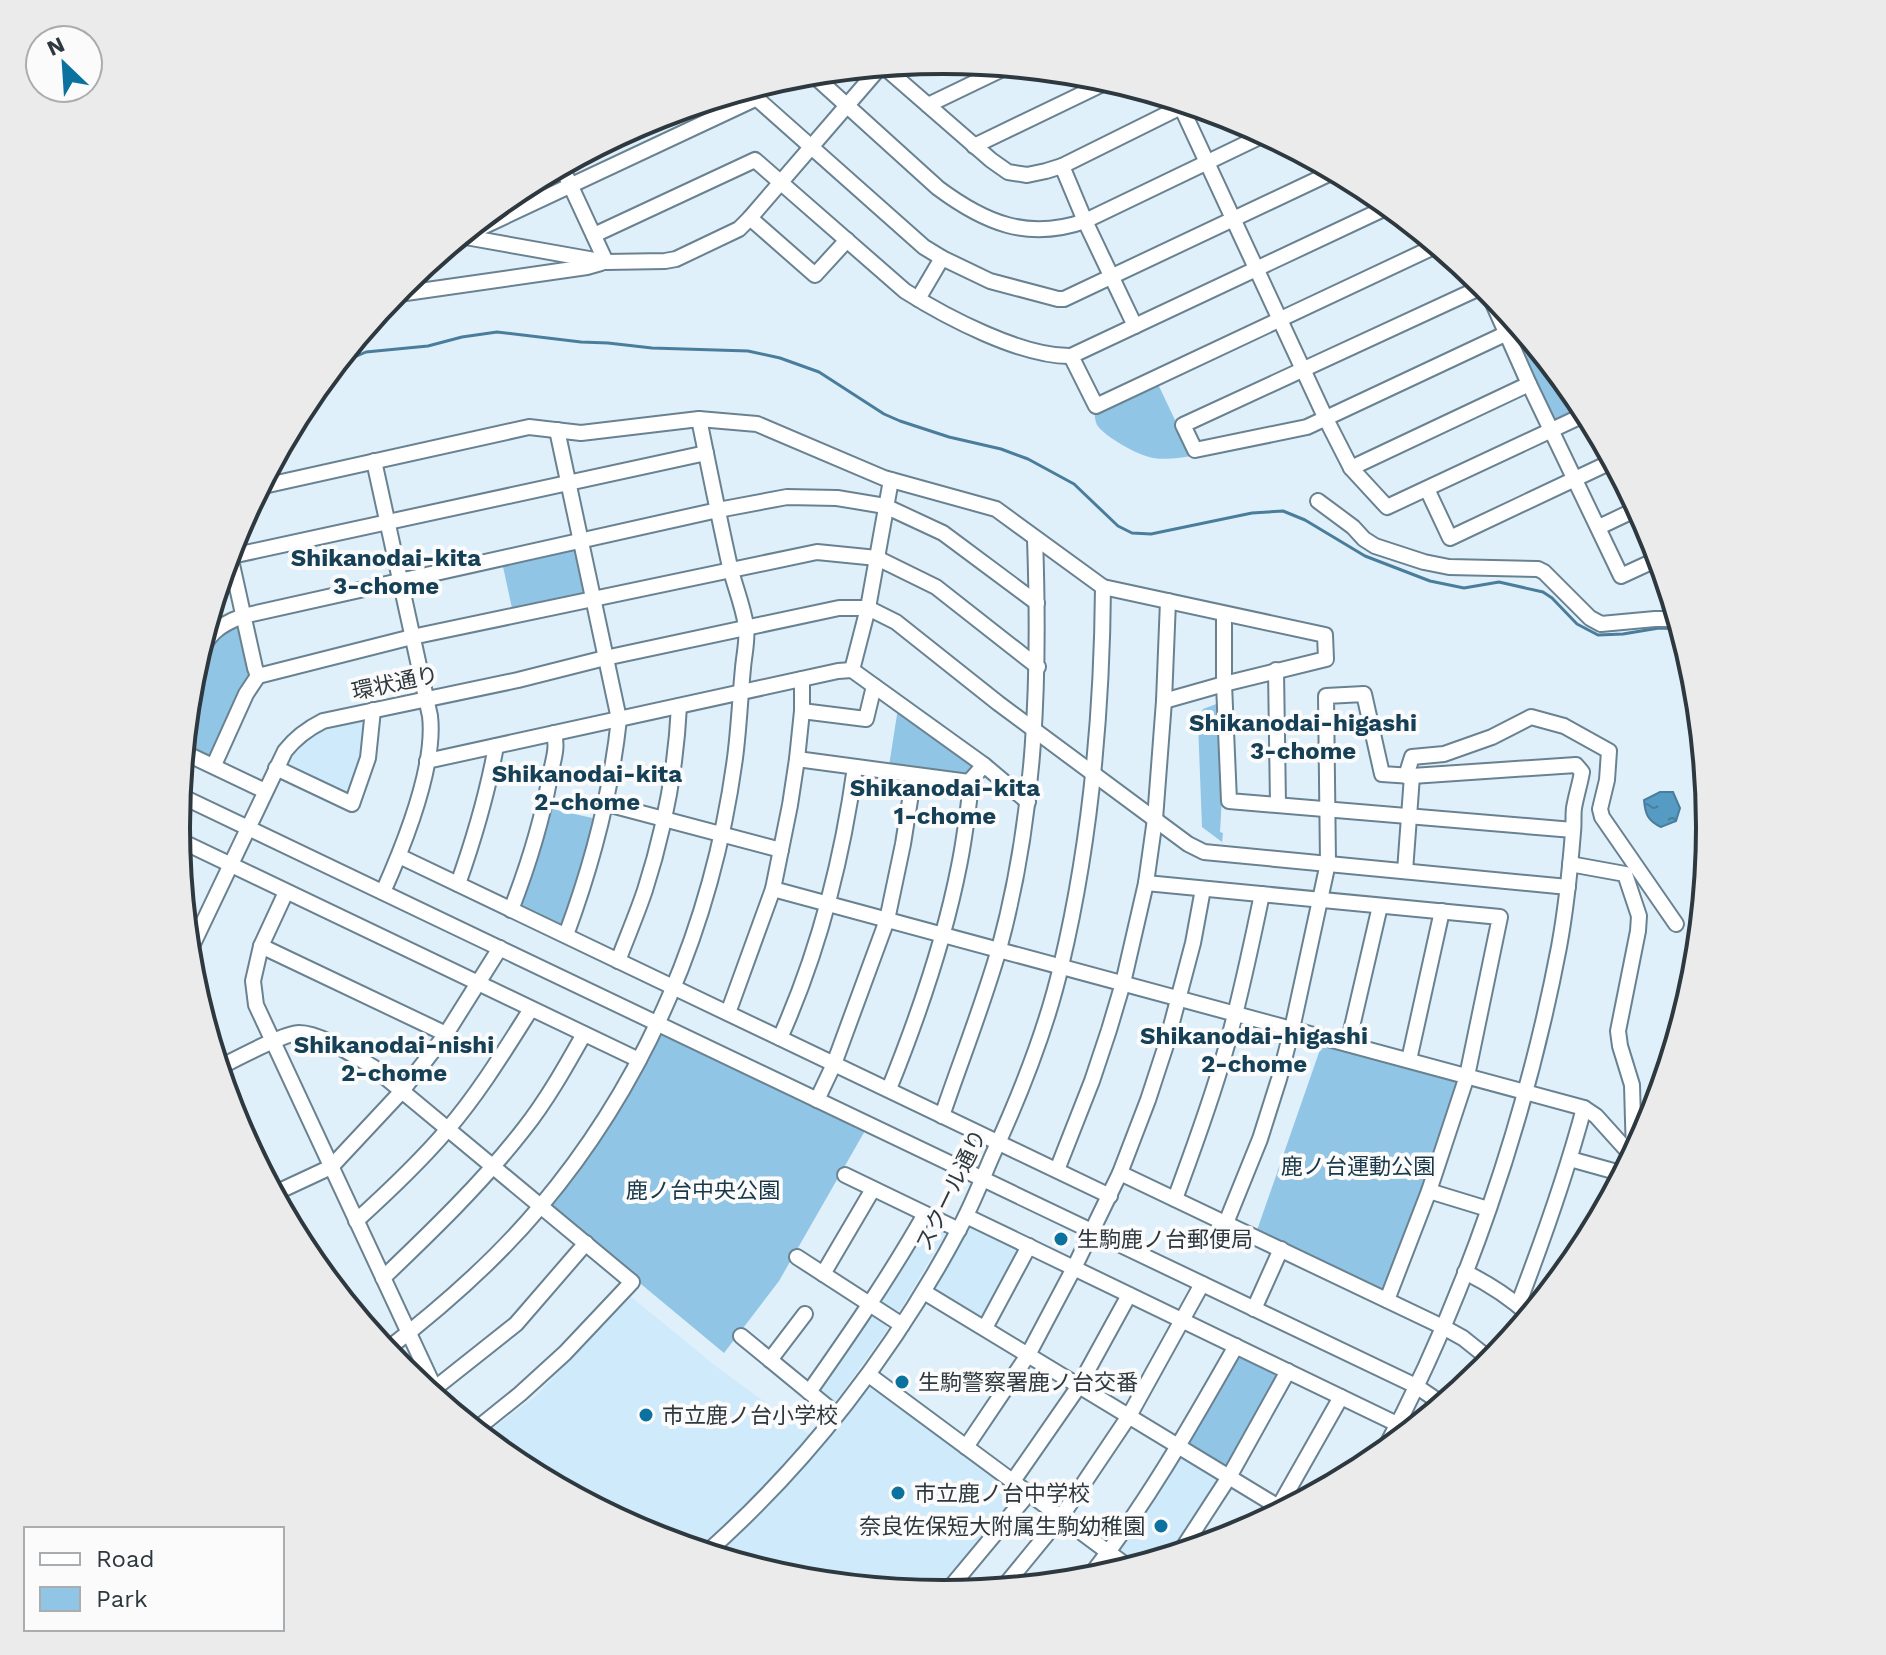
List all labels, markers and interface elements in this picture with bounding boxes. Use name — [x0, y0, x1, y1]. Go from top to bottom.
north arrow — [24, 24, 104, 104]
text: N — [43, 32, 68, 61]
district label: Shikanodai-kita 3-chome — [291, 544, 481, 600]
street label: 環状通り — [349, 662, 441, 704]
district label: Shikanodai-higashi 3-chome — [1189, 709, 1417, 765]
district label: Shikanodai-kita 2-chome — [492, 760, 682, 816]
district label: Shikanodai-kita 1-chome — [850, 774, 1040, 830]
district label: Shikanodai-higashi 2-chome — [1140, 1022, 1368, 1078]
district label: Shikanodai-nishi 2-chome — [294, 1031, 494, 1087]
street label: スクール通り — [911, 1125, 991, 1255]
park label: 鹿ノ台運動公園 — [1281, 1154, 1435, 1179]
park label: 鹿ノ台中央公園 — [626, 1178, 780, 1203]
place label: 生駒鹿ノ台郵便局 — [1077, 1227, 1253, 1252]
marker: 生駒鹿ノ台郵便局 — [1052, 1230, 1070, 1248]
place label: 生駒警察署鹿ノ台交番 — [918, 1370, 1138, 1395]
marker: 生駒警察署鹿ノ台交番 — [893, 1373, 911, 1391]
place label: 市立鹿ノ台小学校 — [662, 1403, 838, 1428]
marker: 市立鹿ノ台小学校 — [637, 1406, 655, 1424]
place label: 市立鹿ノ台中学校 — [914, 1481, 1090, 1506]
marker: 市立鹿ノ台中学校 — [889, 1484, 907, 1502]
place label: 奈良佐保短大附属生駒幼稚園 — [859, 1514, 1145, 1539]
marker: 奈良佐保短大附属生駒幼稚園 — [1152, 1517, 1170, 1535]
legend — [24, 1527, 284, 1631]
text: Road — [96, 1545, 155, 1573]
text: Park — [96, 1585, 148, 1613]

